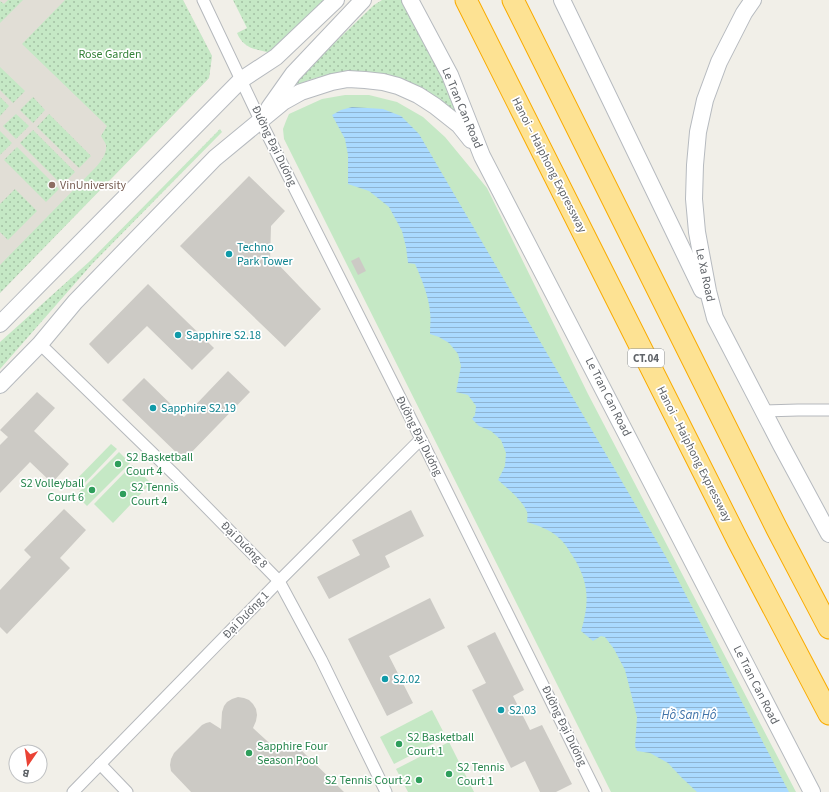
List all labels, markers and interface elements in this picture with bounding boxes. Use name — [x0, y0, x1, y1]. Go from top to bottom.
park label: Rose Garden — [78, 46, 142, 63]
street label: Le Tran Can Road — [437, 65, 487, 151]
street label: Hanoi – Haiphong Expressway — [507, 94, 591, 236]
street label: Đường Đại Dương — [247, 103, 301, 189]
place label: VinUniversity — [60, 177, 127, 194]
marker: VinUniversity — [47, 180, 57, 190]
place label: Techno Park Tower — [237, 239, 293, 270]
street label: Le Xa Road — [691, 247, 719, 303]
marker: Techno Park Tower — [224, 249, 234, 259]
place label: Sapphire S2.18 — [186, 327, 261, 344]
marker: Sapphire S2.18 — [173, 330, 183, 340]
road number: CT.04 — [628, 349, 664, 367]
street label: Le Tran Can Road — [581, 355, 635, 439]
street label: Hanoi – Haiphong Expressway — [652, 383, 736, 525]
street label: Đường Đại Dương — [392, 393, 446, 479]
place label: Sapphire S2.19 — [161, 400, 236, 417]
marker: Sapphire S2.19 — [148, 403, 158, 413]
place label: S2 Basketball Court 4 — [126, 449, 193, 480]
marker: S2 Basketball Court 4 — [113, 459, 123, 469]
place label: S2 Volleyball Court 6 — [20, 475, 84, 506]
place label: S2 Tennis Court 4 — [131, 479, 178, 510]
marker: S2 Volleyball Court 6 — [87, 485, 97, 495]
marker: S2 Tennis Court 4 — [118, 489, 128, 499]
street label: Đại Dương 8 — [217, 518, 271, 572]
street label: Đại Dương 1 — [219, 587, 273, 643]
street label: Le Tran Can Road — [729, 643, 783, 727]
place label: S2.02 — [393, 671, 420, 688]
marker: S2.02 — [380, 674, 390, 684]
street label: Đường Đại Dương — [537, 683, 591, 769]
place label: S2.03 — [509, 702, 536, 719]
marker: S2.03 — [496, 705, 506, 715]
water label: Hồ San Hô — [661, 706, 717, 724]
place label: S2 Basketball Court 1 — [407, 729, 474, 760]
place label: Sapphire Four Season Pool — [257, 738, 328, 769]
marker: S2 Basketball Court 1 — [394, 739, 404, 749]
north arrow — [8, 744, 48, 784]
marker: Sapphire Four Season Pool — [244, 748, 254, 758]
place label: S2 Tennis Court 1 — [457, 759, 504, 790]
text: B — [21, 765, 31, 781]
marker: S2 Tennis Court 1 — [444, 769, 454, 779]
place label: S2 Tennis Court 2 — [325, 772, 411, 789]
marker: S2 Tennis Court 2 — [414, 775, 424, 785]

